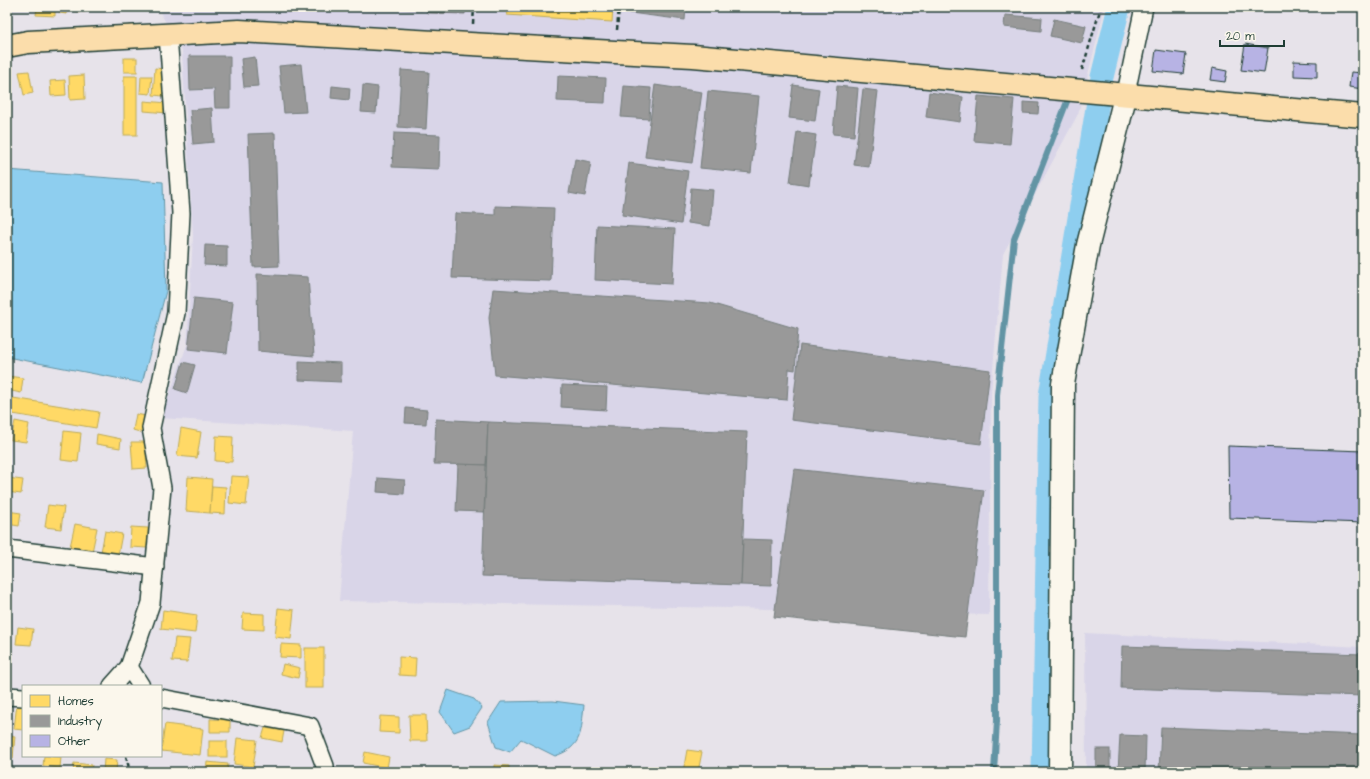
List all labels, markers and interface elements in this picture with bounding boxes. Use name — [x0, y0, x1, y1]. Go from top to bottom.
scale bar — [1220, 22, 1284, 48]
text: 20 m — [1226, 28, 1255, 45]
legend — [22, 685, 162, 757]
text: Homes — [58, 693, 94, 710]
text: Industry — [58, 713, 103, 731]
text: Other — [58, 733, 90, 750]

